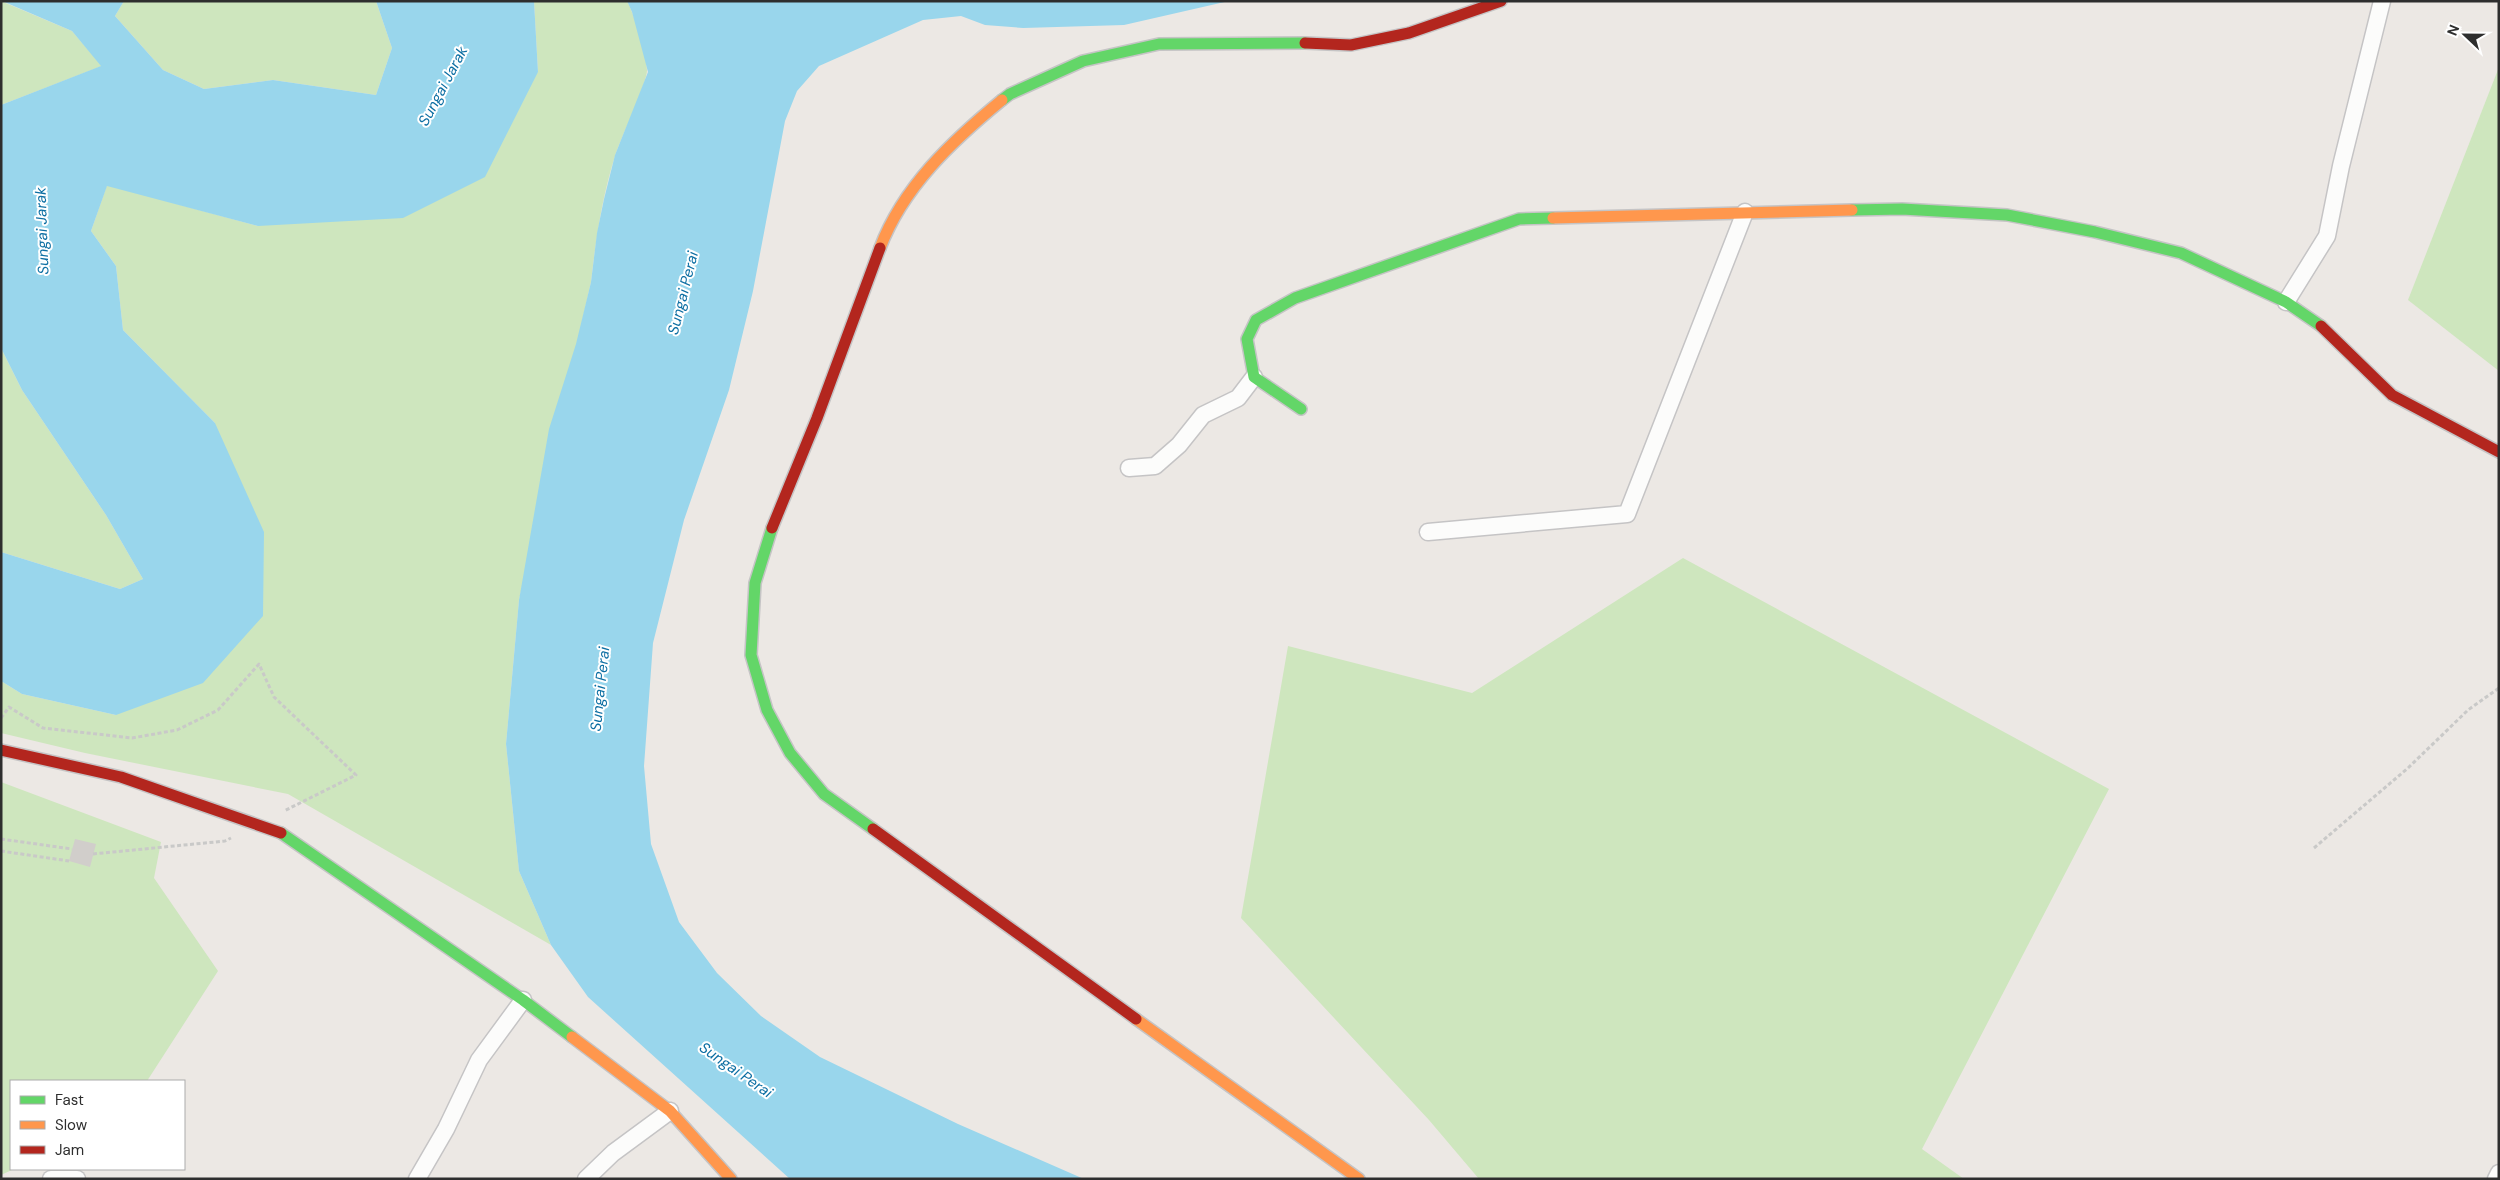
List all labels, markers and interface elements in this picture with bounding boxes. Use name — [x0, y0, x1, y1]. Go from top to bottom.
north arrow — [2440, 10, 2490, 60]
text: N — [2443, 22, 2463, 38]
water label: Sungai Jarak — [414, 42, 473, 129]
water label: Sungai Jarak — [30, 187, 54, 275]
water label: Sungai Perai — [663, 249, 703, 337]
water label: Sungai Perai — [586, 645, 614, 732]
water label: Sungai Perai — [695, 1037, 777, 1103]
legend — [10, 1080, 185, 1170]
text: Fast — [55, 1090, 84, 1110]
text: Slow — [55, 1115, 88, 1135]
text: Jam — [55, 1140, 84, 1160]

